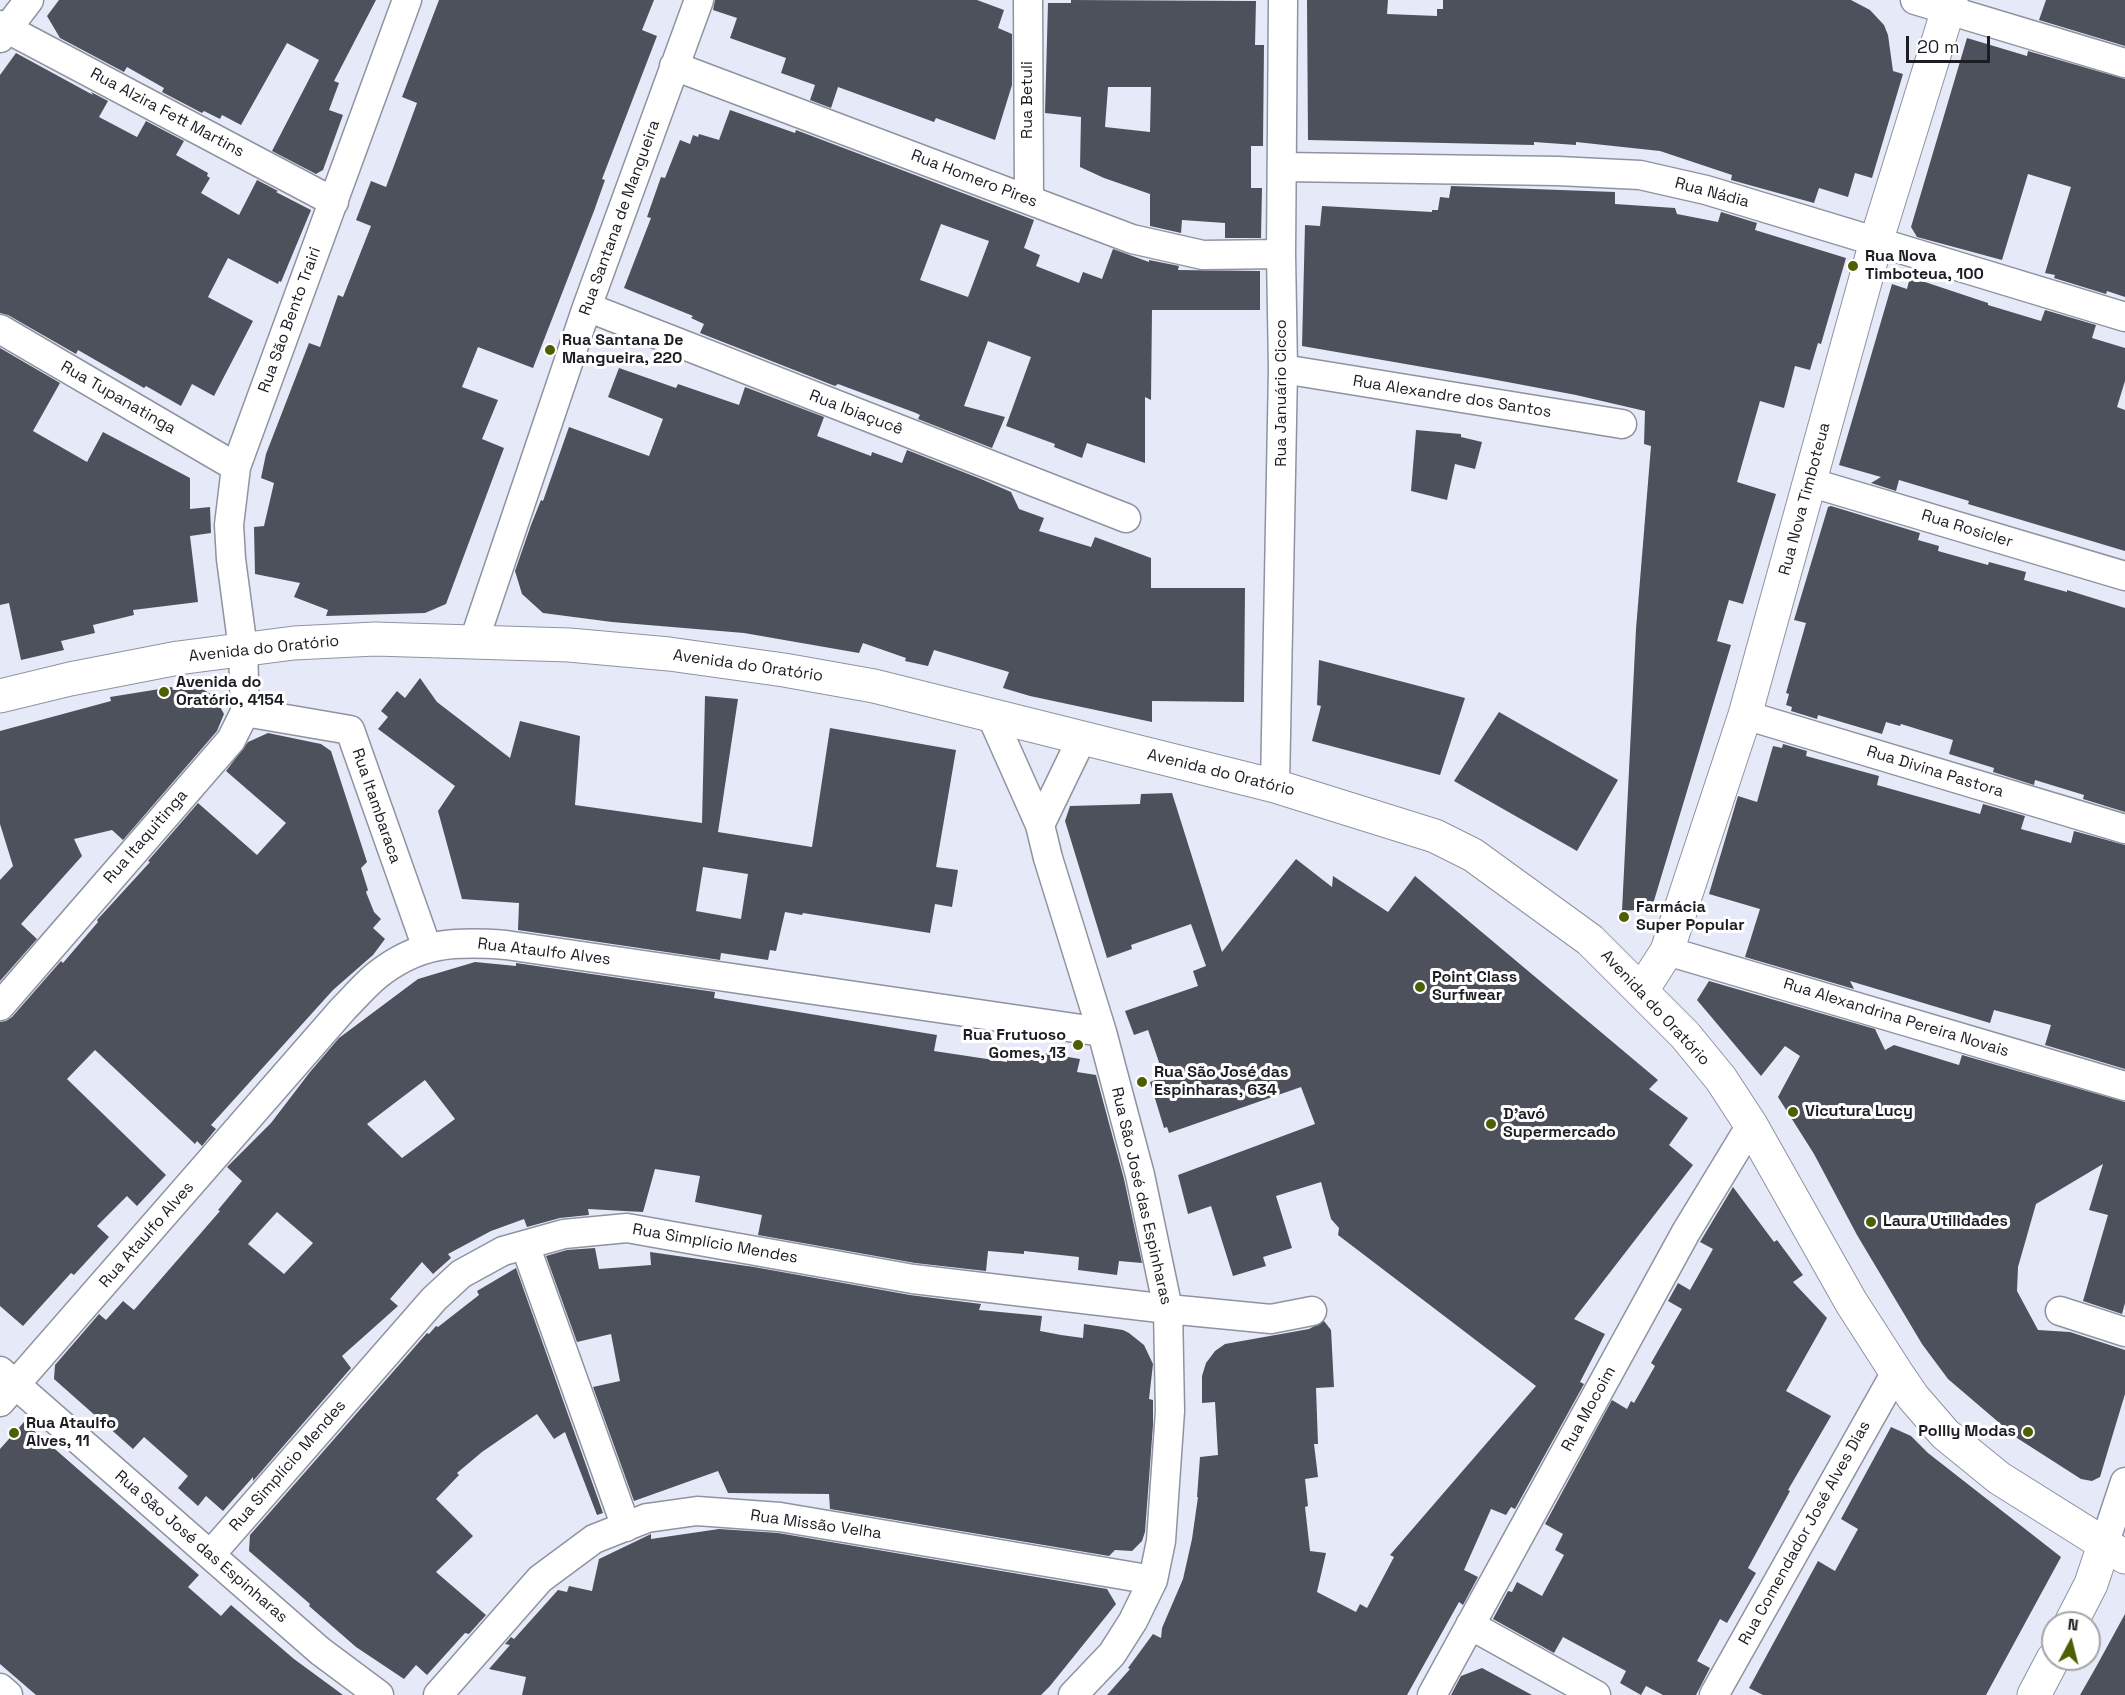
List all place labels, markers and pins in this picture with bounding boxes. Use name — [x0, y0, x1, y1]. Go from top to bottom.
place label: Rua Nova Timboteua, 100 — [1865, 247, 1984, 285]
marker: Rua Nova Timboteua, 100 — [1846, 259, 1860, 273]
place label: Rua Santana De Mangueira, 220 — [562, 331, 683, 369]
marker: Rua Santana De Mangueira, 220 — [543, 343, 557, 357]
place label: Avenida do Oratório, 4154 — [176, 673, 284, 711]
marker: Avenida do Oratório, 4154 — [157, 685, 171, 699]
place label: Farmácia Super Popular — [1636, 898, 1745, 936]
marker: Farmácia Super Popular — [1617, 910, 1631, 924]
place label: Point Class Surfwear — [1432, 968, 1517, 1006]
marker: Point Class Surfwear — [1413, 980, 1427, 994]
place label: Rua Frutuoso Gomes, 13 — [963, 1026, 1066, 1064]
marker: Rua Frutuoso Gomes, 13 — [1071, 1038, 1085, 1052]
place label: Rua São José das Espinharas, 634 — [1154, 1063, 1288, 1101]
marker: Rua São José das Espinharas, 634 — [1135, 1075, 1149, 1089]
place label: Vicutura Lucy — [1805, 1102, 1913, 1122]
place label: D'avó Supermercado — [1503, 1105, 1616, 1143]
marker: Vicutura Lucy — [1786, 1105, 1800, 1119]
marker: D'avó Supermercado — [1484, 1117, 1498, 1131]
place label: Laura Utilidades — [1883, 1212, 2008, 1232]
marker: Laura Utilidades — [1864, 1215, 1878, 1229]
place label: Rua Ataulfo Alves, 11 — [26, 1414, 116, 1452]
place label: Pollly Modas — [1918, 1422, 2016, 1442]
marker: Pollly Modas — [2021, 1425, 2035, 1439]
marker: Rua Ataulfo Alves, 11 — [7, 1426, 21, 1440]

